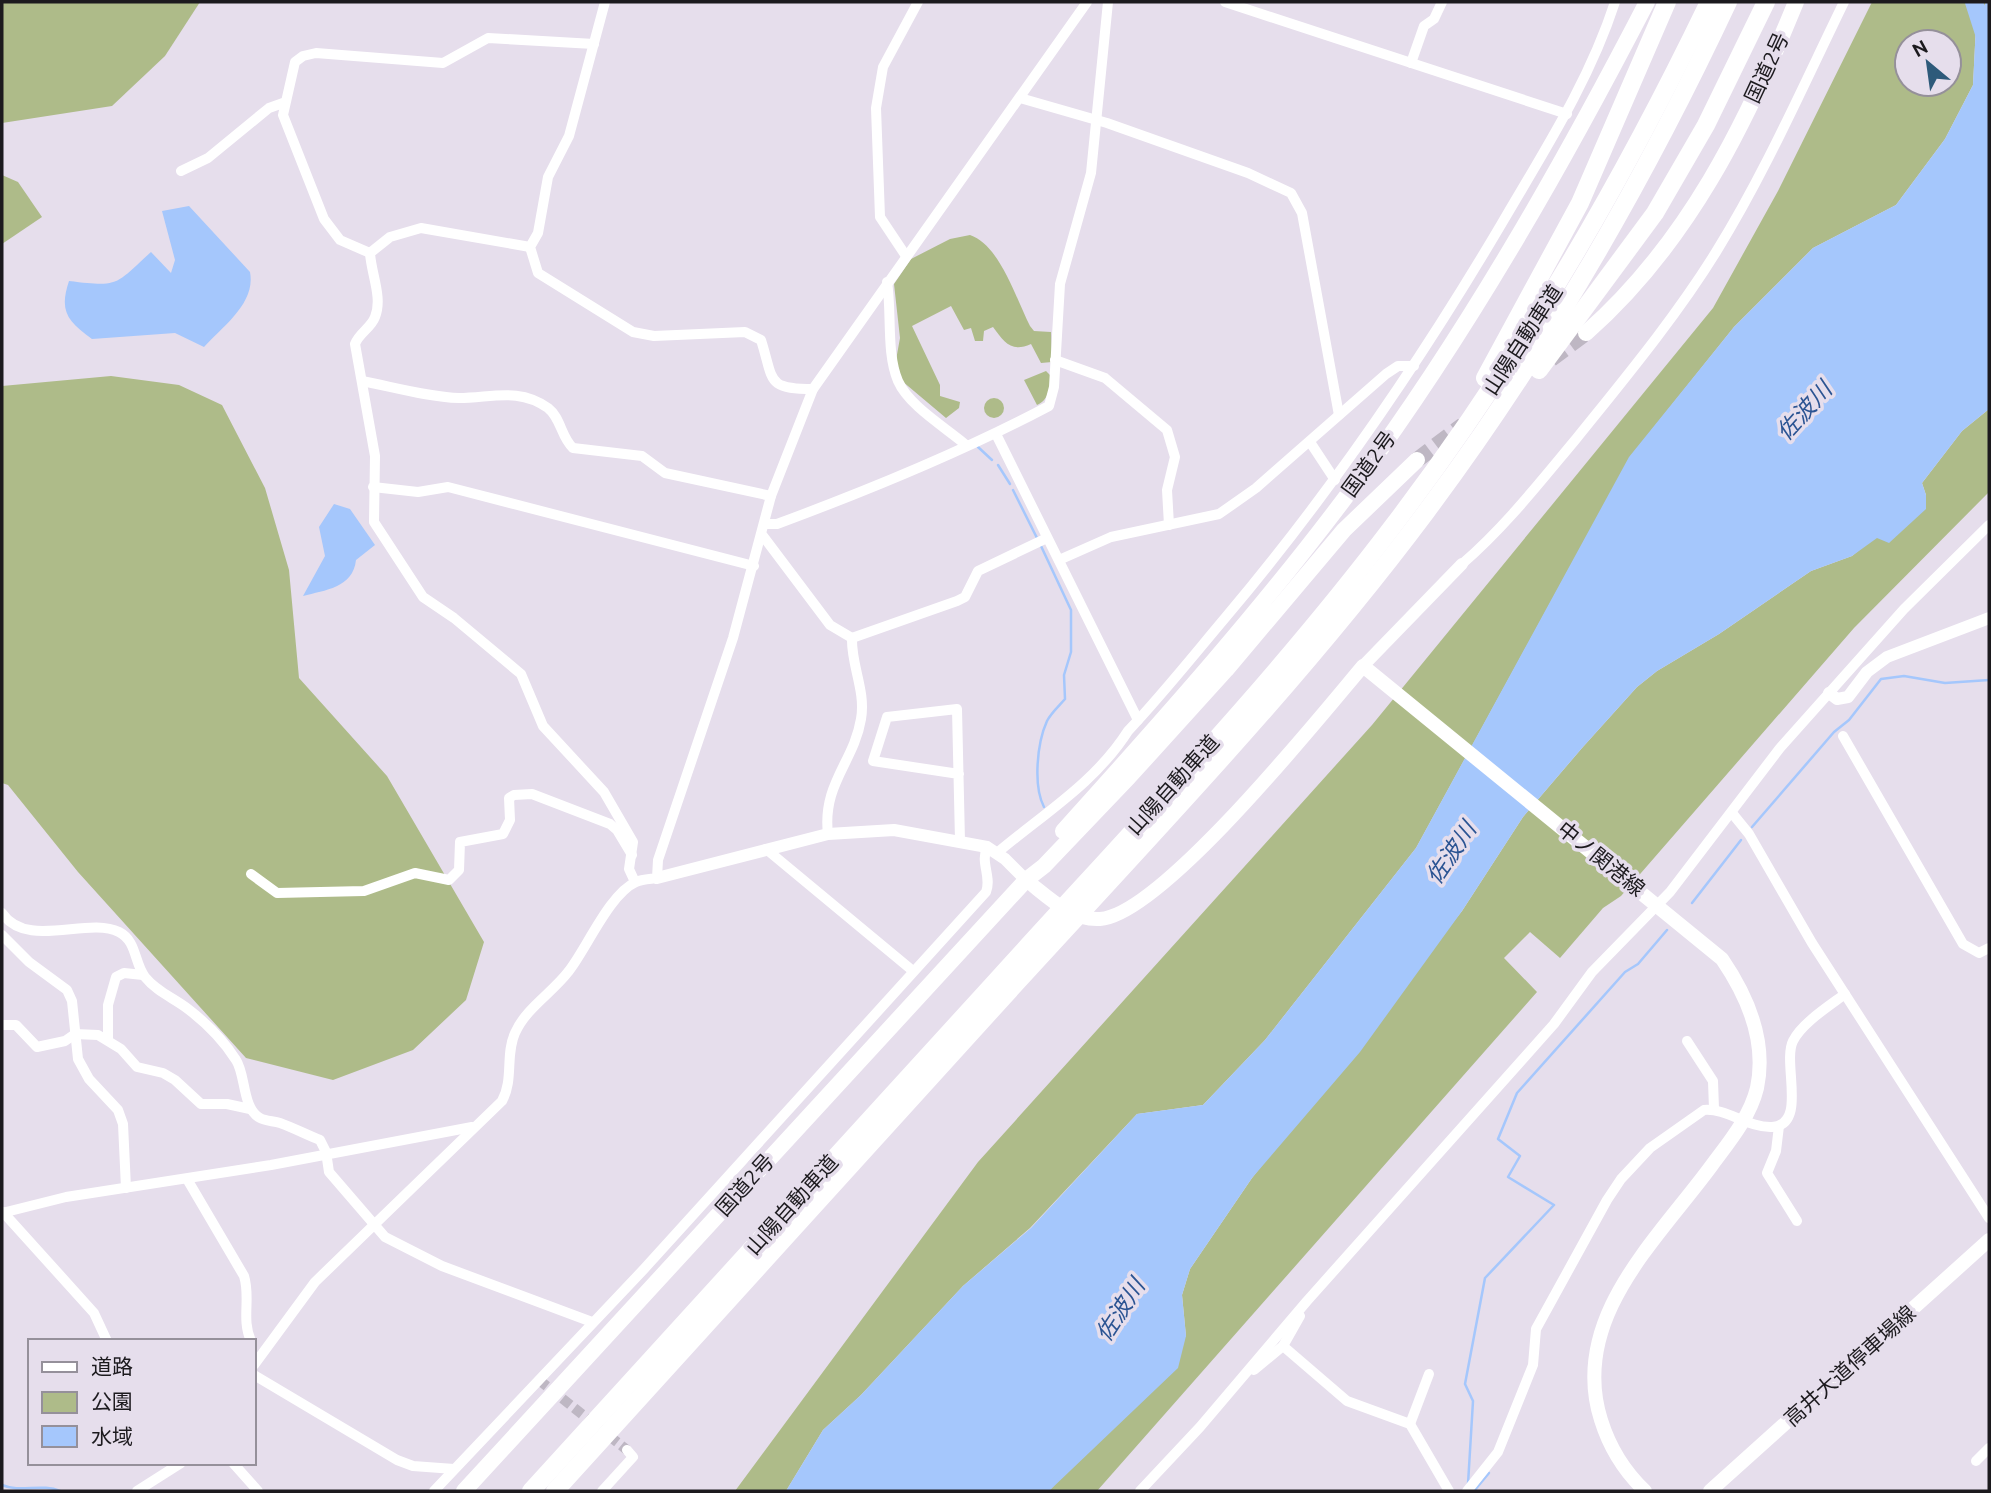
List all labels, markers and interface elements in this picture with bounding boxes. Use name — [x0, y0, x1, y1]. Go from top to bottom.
north arrow — [1893, 28, 1963, 98]
street label: 国道2号 — [1739, 29, 1793, 107]
text: N — [1908, 35, 1931, 61]
street label: 山陽自動車道 — [1478, 280, 1567, 399]
water label: 佐波川 — [1771, 374, 1838, 445]
street label: 国道2号 — [1336, 426, 1400, 501]
street label: 山陽自動車道 — [1121, 729, 1223, 839]
water label: 佐波川 — [1421, 815, 1482, 888]
street label: 中ノ関港線 — [1553, 816, 1650, 901]
street label: 国道2号 — [710, 1148, 778, 1220]
street label: 山陽自動車道 — [740, 1149, 842, 1259]
water label: 佐波川 — [1090, 1271, 1150, 1345]
street label: 高井大道停車場線 — [1779, 1300, 1920, 1430]
legend — [28, 1339, 256, 1465]
text: 道路 — [91, 1354, 133, 1378]
text: 公園 — [91, 1389, 133, 1413]
text: 水域 — [91, 1424, 133, 1448]

